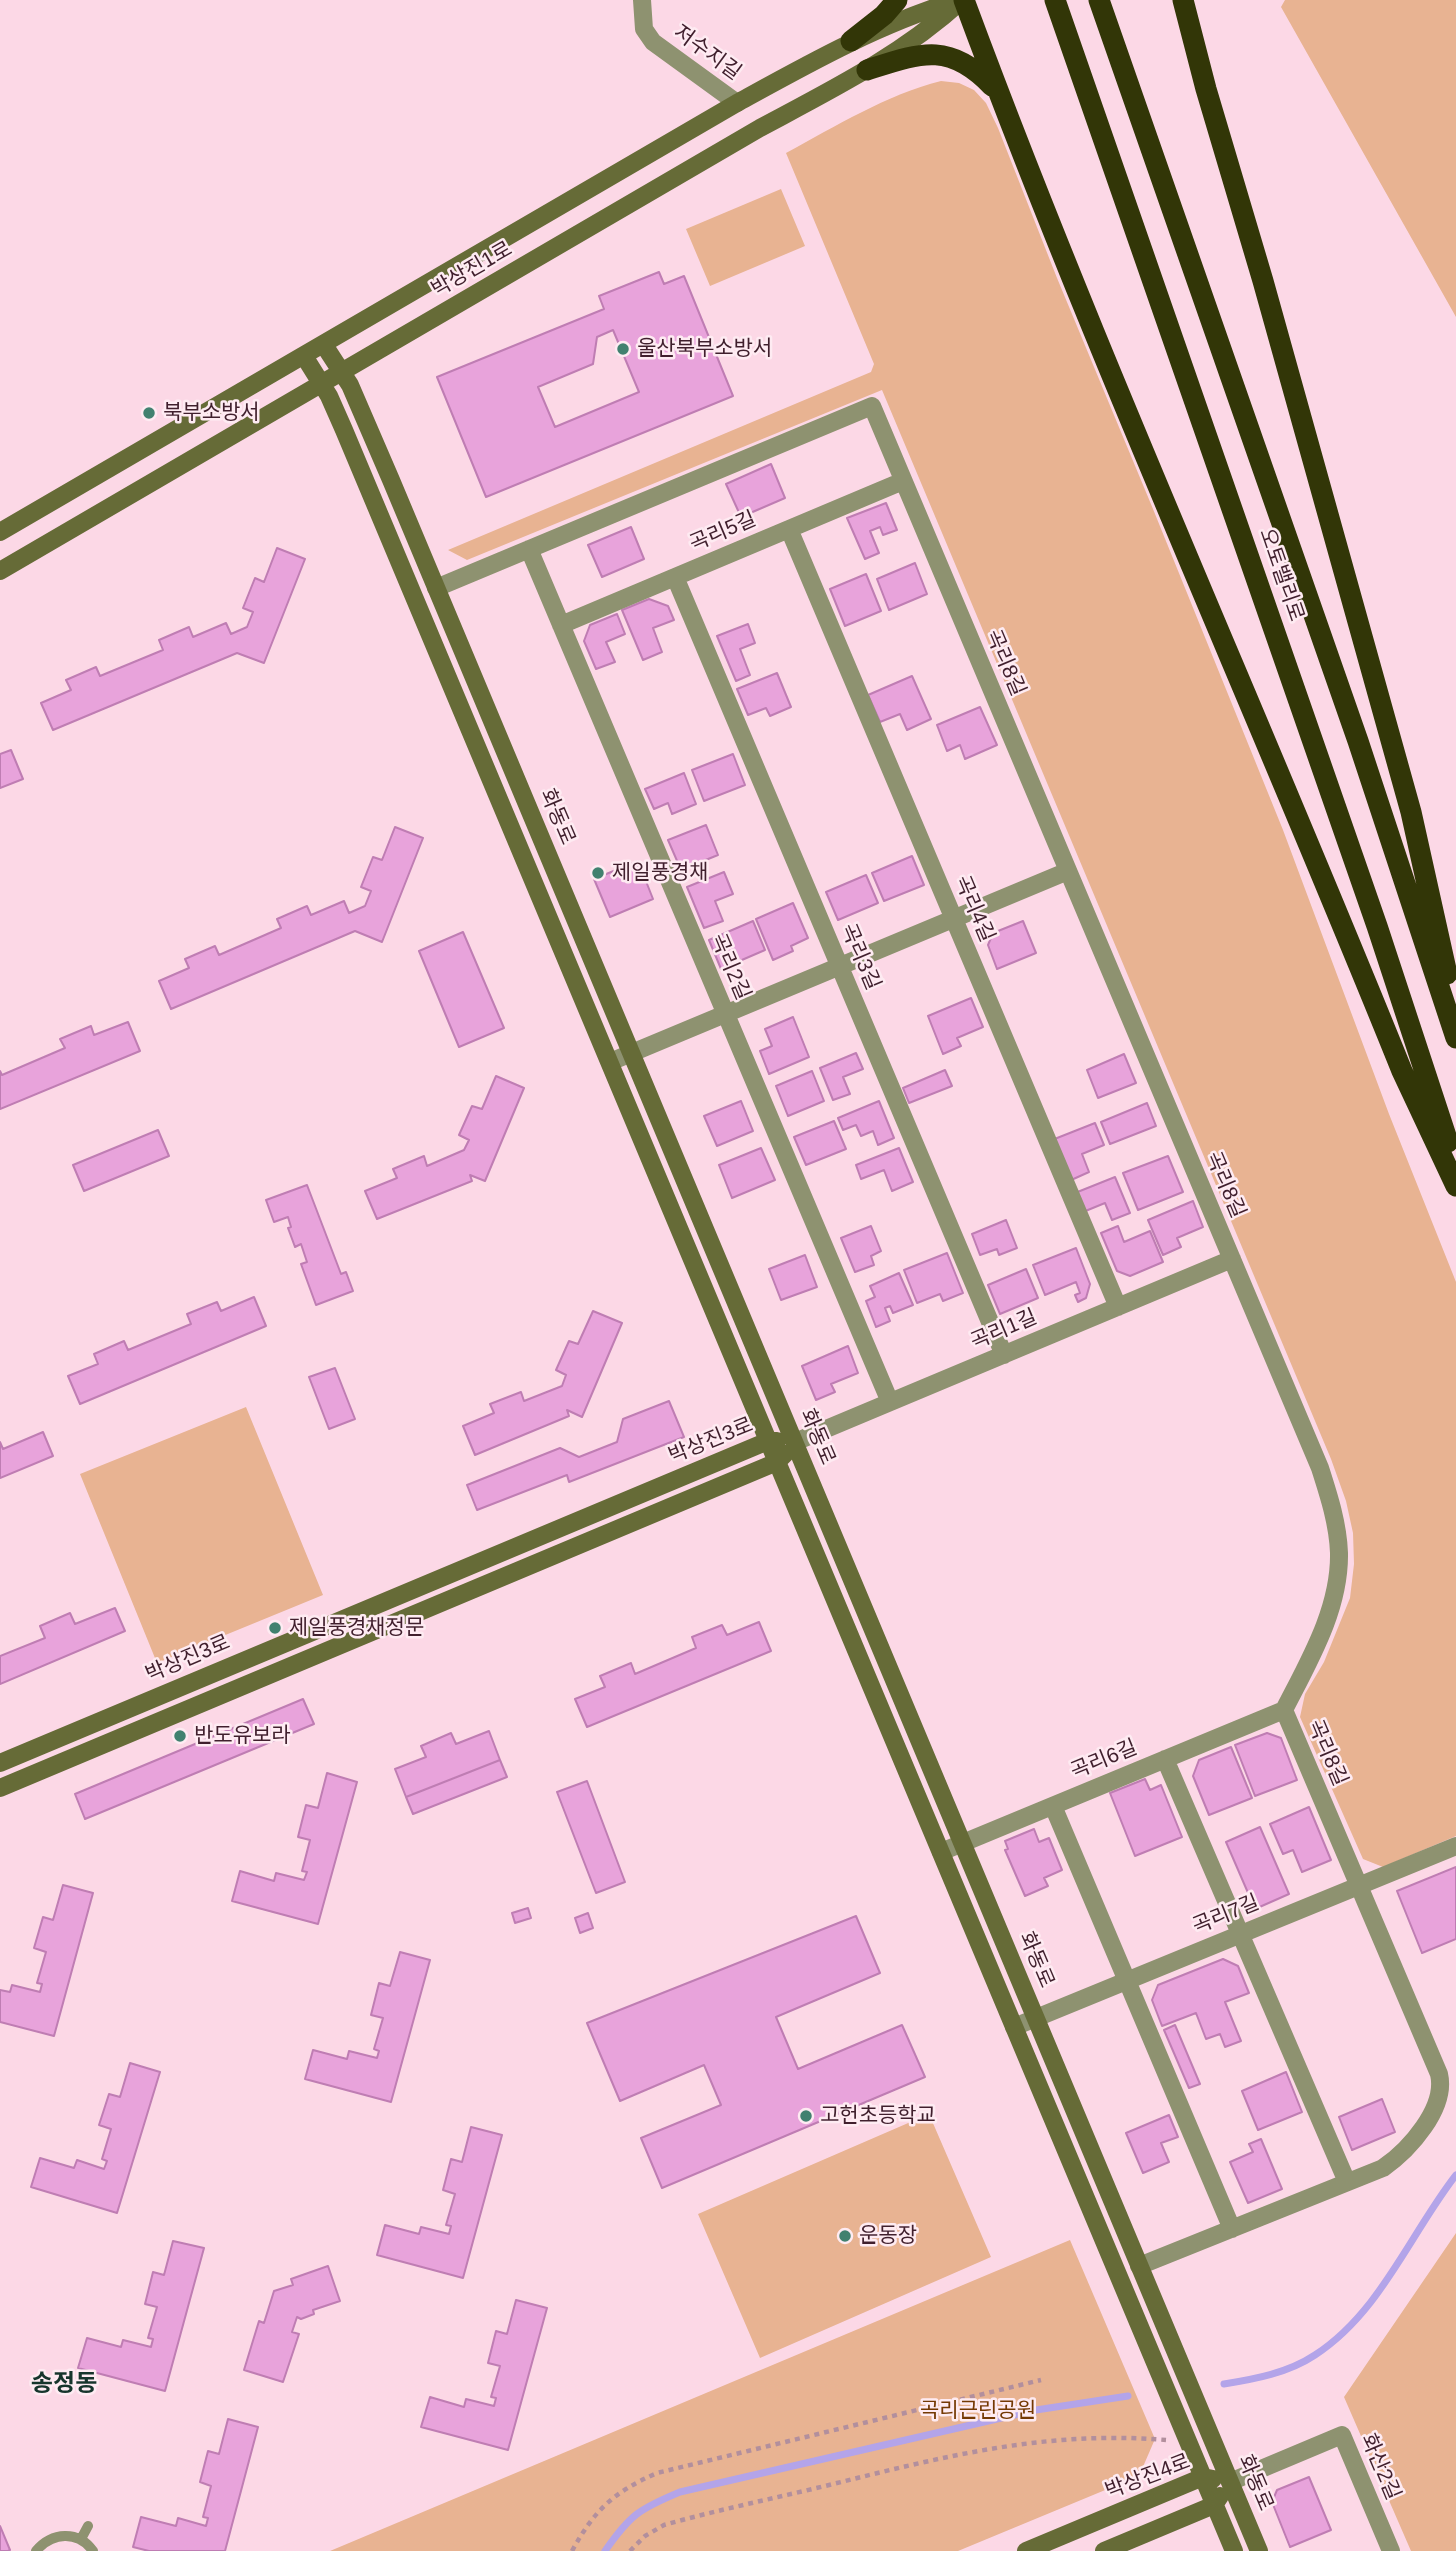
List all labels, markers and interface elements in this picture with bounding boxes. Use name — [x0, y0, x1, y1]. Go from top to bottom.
street label: 저수지길 — [668, 20, 746, 86]
street label: 박상진1로 — [427, 237, 517, 303]
place label: 울산북부소방서 — [637, 336, 772, 362]
marker: 울산북부소방서 — [615, 341, 631, 357]
place label: 북부소방서 — [163, 400, 260, 426]
marker: 북부소방서 — [141, 405, 157, 421]
street label: 곡리5길 — [686, 507, 760, 557]
street label: 오토밸리로 — [1253, 525, 1309, 625]
street label: 곡리8길 — [980, 626, 1030, 700]
street label: 화동로 — [534, 785, 580, 849]
place label: 제일풍경채 — [612, 860, 709, 886]
marker: 제일풍경채 — [590, 865, 606, 881]
street label: 곡리4길 — [949, 872, 999, 946]
street label: 곡리3길 — [835, 920, 885, 994]
street label: 곡리2길 — [705, 930, 755, 1004]
street label: 곡리8길 — [1200, 1148, 1250, 1222]
street label: 곡리1길 — [967, 1305, 1041, 1355]
street label: 화동로 — [794, 1405, 840, 1469]
street label: 박상진3로 — [665, 1413, 757, 1469]
place label: 제일풍경채정문 — [289, 1615, 424, 1641]
marker: 제일풍경채정문 — [267, 1620, 283, 1636]
street label: 박상진3로 — [142, 1630, 234, 1688]
street label: 곡리8길 — [1302, 1716, 1352, 1790]
place label: 반도유보라 — [194, 1723, 291, 1749]
marker: 반도유보라 — [172, 1728, 188, 1744]
street label: 곡리6길 — [1067, 1735, 1141, 1785]
street label: 곡리7길 — [1189, 1890, 1263, 1940]
street label: 화동로 — [1013, 1928, 1059, 1992]
place label: 고헌초등학교 — [820, 2103, 936, 2129]
marker: 고헌초등학교 — [798, 2108, 814, 2124]
place label: 운동장 — [859, 2223, 917, 2249]
marker: 운동장 — [837, 2228, 853, 2244]
district label: 송정동 — [31, 2370, 97, 2398]
park label: 곡리근린공원 — [920, 2398, 1036, 2424]
street label: 화산2길 — [1355, 2430, 1405, 2504]
street label: 박상진4로 — [1102, 2449, 1194, 2505]
street label: 화동로 — [1232, 2451, 1278, 2515]

